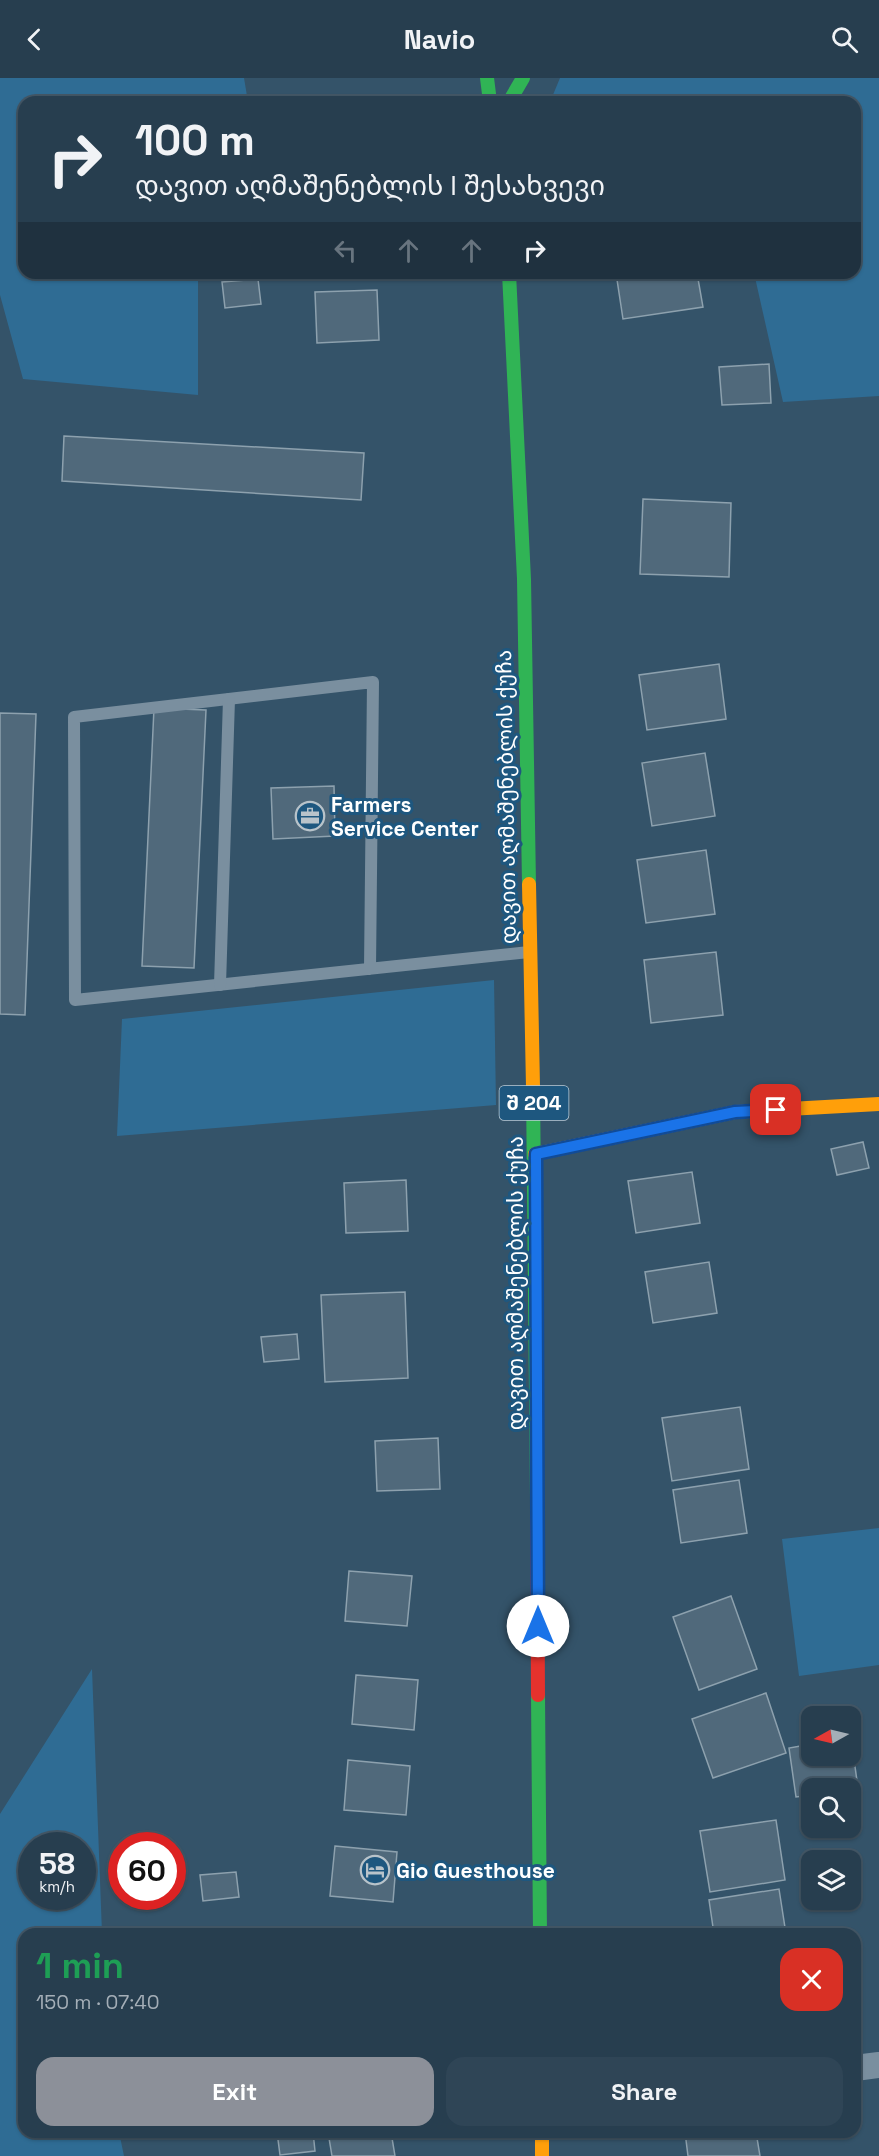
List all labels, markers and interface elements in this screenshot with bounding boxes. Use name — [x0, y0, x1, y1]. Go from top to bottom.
text: Navio — [404, 22, 475, 57]
icon: back — [18, 23, 51, 56]
icon: search — [828, 23, 861, 56]
text: 100 m — [135, 114, 255, 167]
icon: right — [36, 120, 114, 198]
text: დავით აღმაშენებლის I შესახვევი — [135, 168, 605, 203]
icon: left — [329, 234, 362, 267]
icon: ahead — [392, 234, 425, 267]
icon: ahead — [455, 234, 488, 267]
icon: right — [518, 234, 551, 267]
street label: დავით აღმაშენებლის ქუჩა — [490, 650, 522, 944]
place label: Farmers Service Center — [331, 791, 479, 842]
office icon: Farmers Service Center — [294, 800, 326, 832]
pin — [750, 1084, 801, 1135]
road number: შ 204 — [500, 1086, 568, 1120]
icon: arrive — [759, 1093, 792, 1126]
street label: დავით აღმაშენებლის ქუჩა — [502, 1136, 529, 1430]
position arrow — [506, 1594, 570, 1658]
north arrow — [801, 1706, 861, 1766]
map controls — [801, 1706, 861, 1910]
button: search — [801, 1778, 861, 1838]
speed limit sign: 60 — [108, 1832, 186, 1910]
text: 58 — [39, 1844, 75, 1883]
button: layers — [801, 1850, 861, 1910]
hotel icon: Gio Guesthouse — [359, 1854, 391, 1886]
place label: Gio Guesthouse — [396, 1857, 555, 1884]
text: km/h — [39, 1877, 75, 1896]
text: 1 min — [36, 1943, 124, 1989]
button: close — [780, 1948, 843, 2011]
text: 150 m · 07:40 — [36, 1989, 160, 2015]
button: Exit — [36, 2057, 434, 2126]
button: Share — [446, 2057, 843, 2126]

